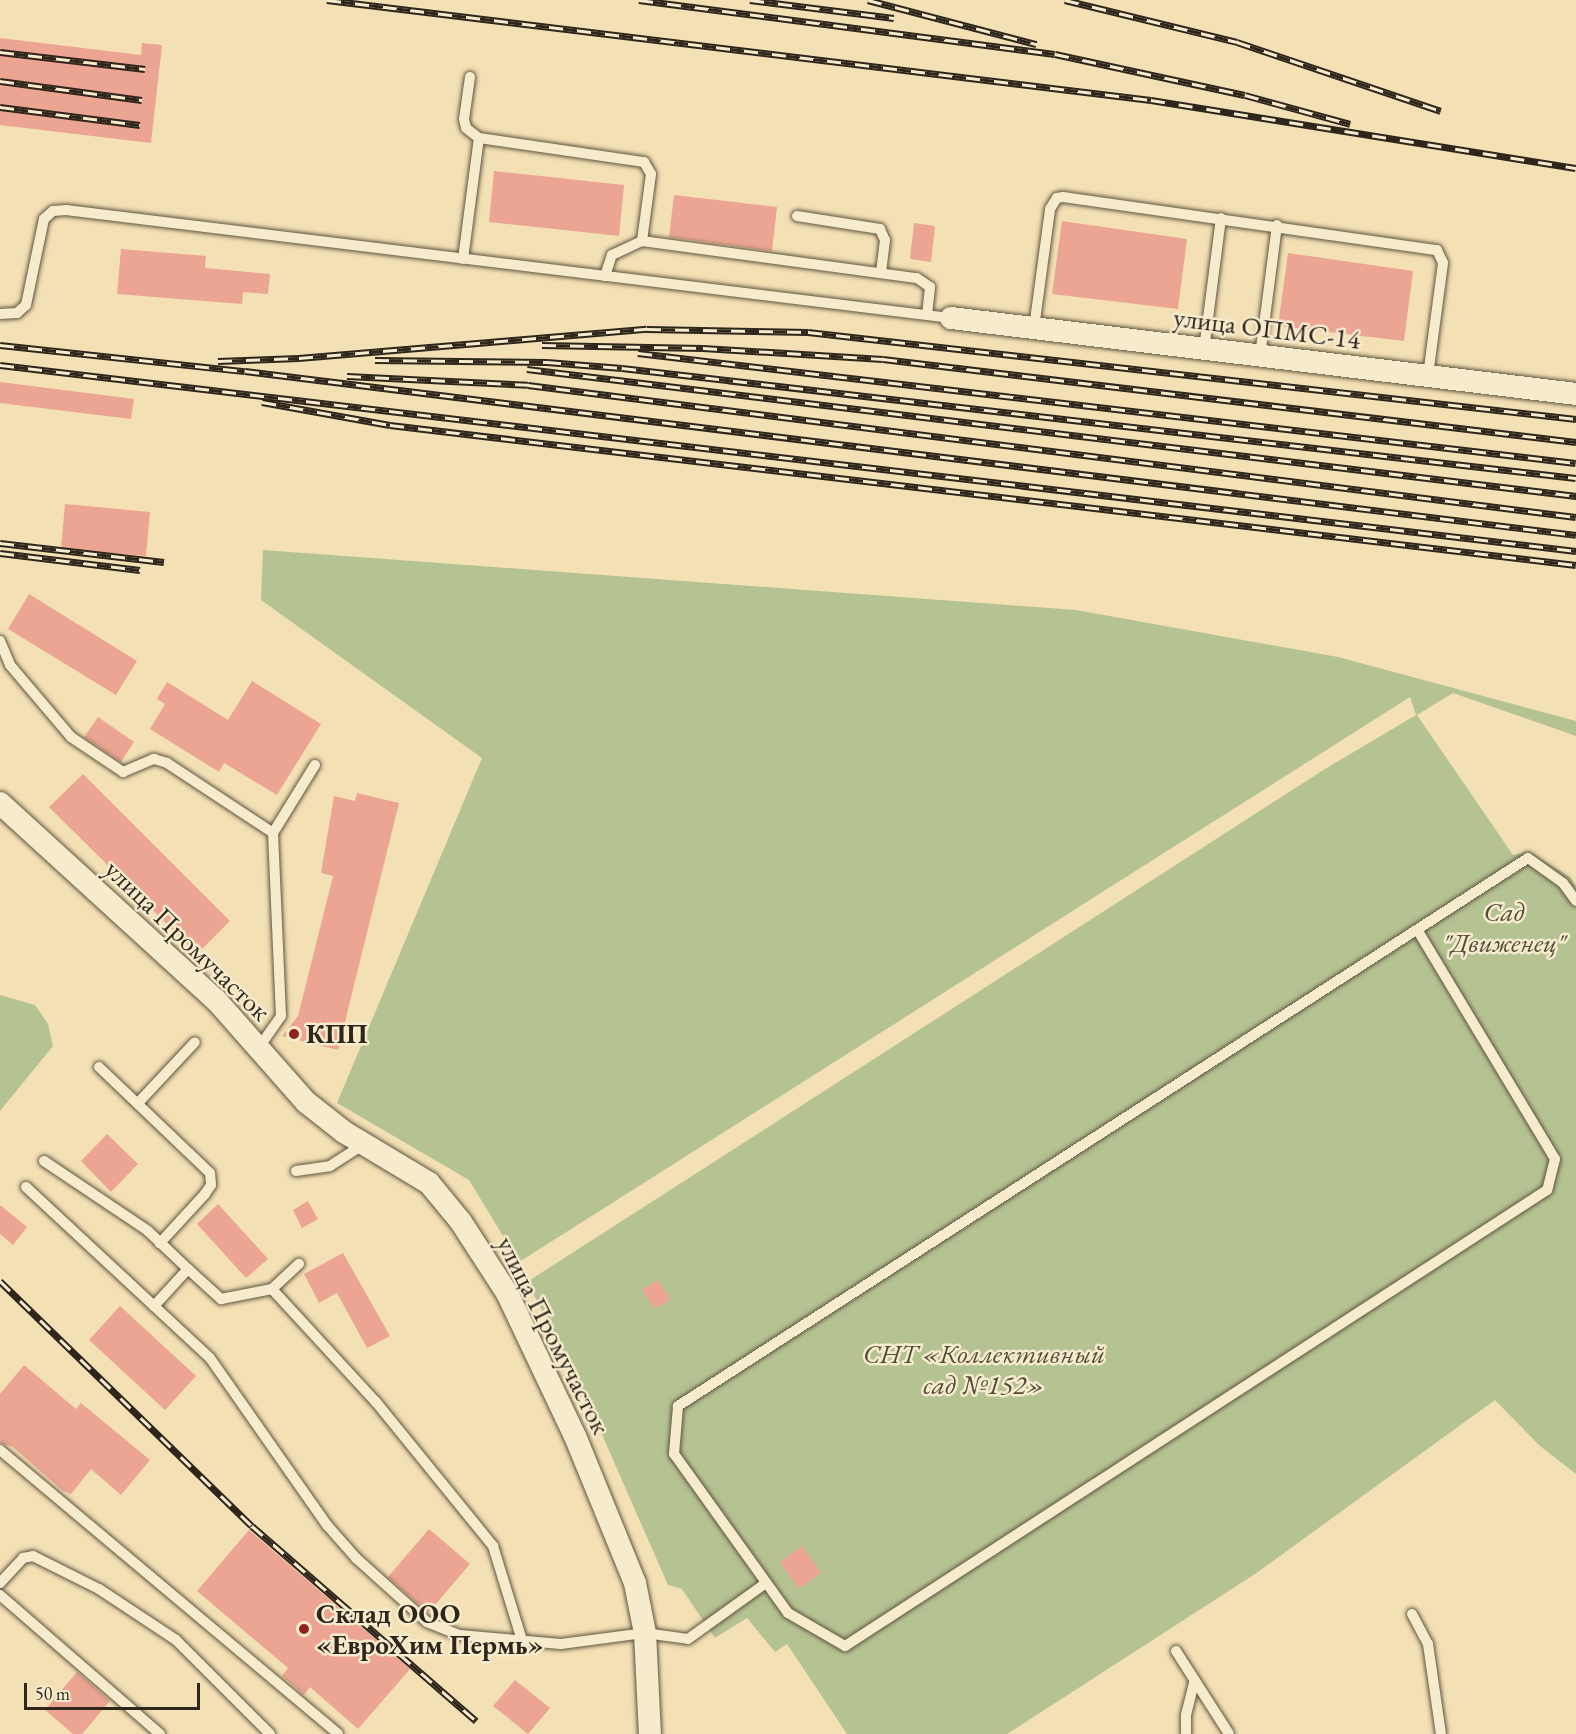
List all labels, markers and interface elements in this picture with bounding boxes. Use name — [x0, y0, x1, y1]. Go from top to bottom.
street label: улица ОПМС-14 — [1172, 300, 1362, 356]
street label: улица Промучасток — [98, 853, 278, 1027]
park label: Сад "Движенец" — [1442, 895, 1566, 958]
place label: КПП — [306, 1018, 368, 1050]
marker: КПП — [287, 1027, 301, 1041]
street label: улица Промучасток — [490, 1231, 618, 1439]
park label: СНТ «Коллективный сад №152» — [863, 1337, 1105, 1400]
place label: Склад ООО «ЕвроХим Пермь» — [316, 1597, 543, 1660]
marker: Склад ООО «ЕвроХим Пермь» — [297, 1622, 311, 1636]
scale bar — [27, 1671, 202, 1709]
text: 50 m — [35, 1682, 70, 1705]

